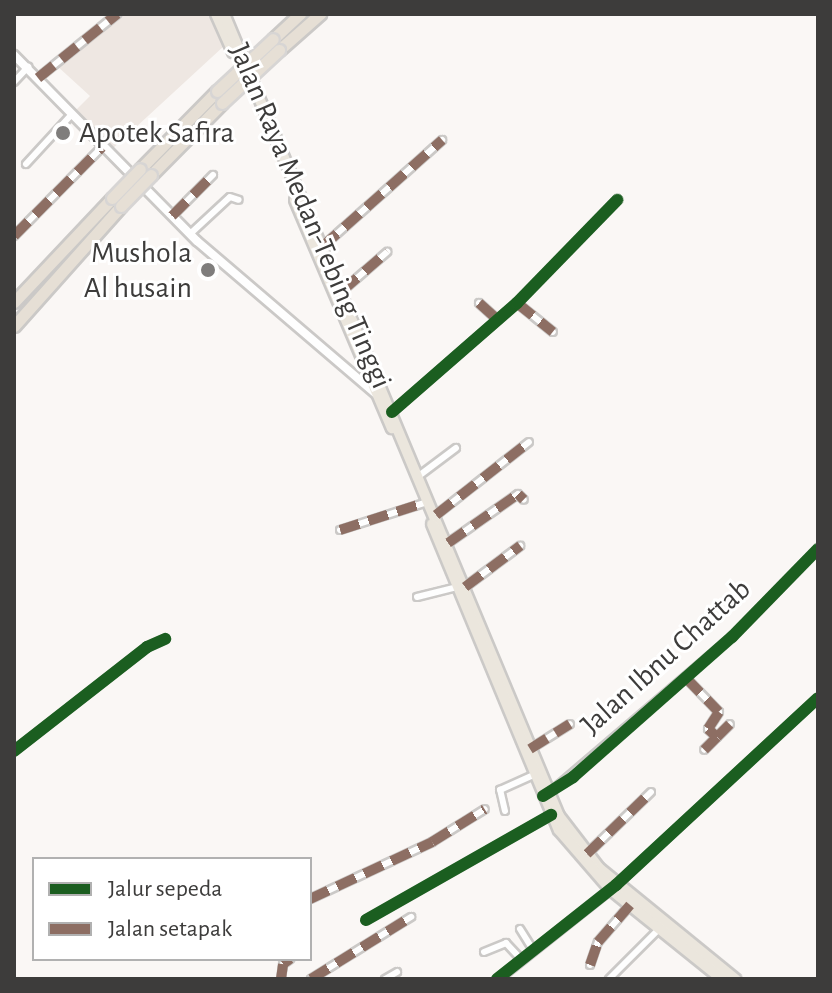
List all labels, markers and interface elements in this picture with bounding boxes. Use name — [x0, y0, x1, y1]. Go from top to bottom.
street label: Jalan Raya Medan-Tebing Tinggi — [221, 38, 399, 394]
place label: Apotek Safira — [79, 115, 234, 151]
marker: Apotek Safira — [54, 124, 72, 142]
place label: Mushola Al husain — [84, 235, 192, 306]
marker: Mushola Al husain — [199, 261, 217, 279]
street label: Jalan Ibnu Chattab — [574, 571, 758, 743]
legend — [32, 857, 312, 961]
text: Jalur sepeda — [108, 877, 222, 901]
text: Jalan setapak — [108, 917, 232, 941]

